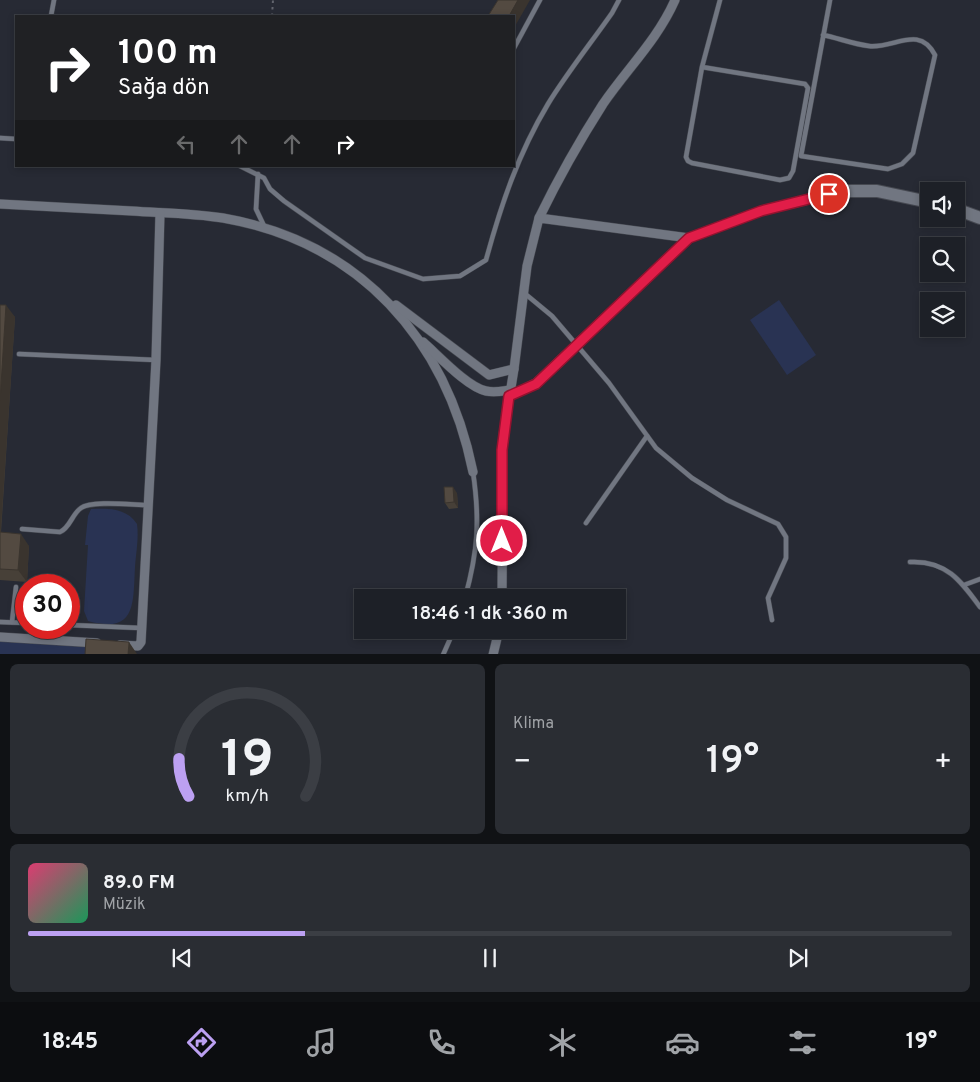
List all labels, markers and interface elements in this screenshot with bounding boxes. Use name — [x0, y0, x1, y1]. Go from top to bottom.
text: 100 m — [118, 32, 218, 76]
icon: right — [35, 35, 100, 100]
text: Sağa dön — [118, 75, 210, 102]
icon: left — [172, 130, 200, 158]
icon: ahead — [225, 130, 253, 158]
icon: ahead — [278, 130, 306, 158]
icon: right — [331, 130, 359, 158]
pin — [808, 173, 850, 215]
icon: arrive — [815, 180, 843, 208]
map controls — [920, 182, 965, 337]
button: sound — [920, 182, 965, 227]
button: search — [920, 237, 965, 282]
button: layers — [920, 292, 965, 337]
position arrow — [475, 514, 527, 566]
speed limit sign: 30 — [15, 574, 80, 639]
text: 18:46 · 1 dk · 360 m — [412, 602, 568, 626]
text: Klima — [513, 714, 554, 734]
text: 19 — [221, 729, 274, 795]
text: 19° — [706, 738, 759, 787]
text: − — [513, 745, 531, 781]
text: + — [934, 745, 952, 781]
text: km/h — [226, 785, 269, 808]
text: 89.0 FM — [103, 871, 175, 895]
text: Müzik — [103, 895, 146, 915]
icon: previous — [168, 944, 196, 972]
icon: pause — [476, 944, 504, 972]
icon: next — [784, 944, 812, 972]
icon: directions — [184, 1025, 219, 1060]
icon: music — [304, 1025, 339, 1060]
icon: phone — [424, 1025, 459, 1060]
icon: climate — [545, 1025, 580, 1060]
icon: car — [665, 1025, 700, 1060]
icon: filters — [785, 1025, 820, 1060]
text: 18:45 — [43, 1029, 98, 1056]
text: 19° — [906, 1029, 937, 1056]

